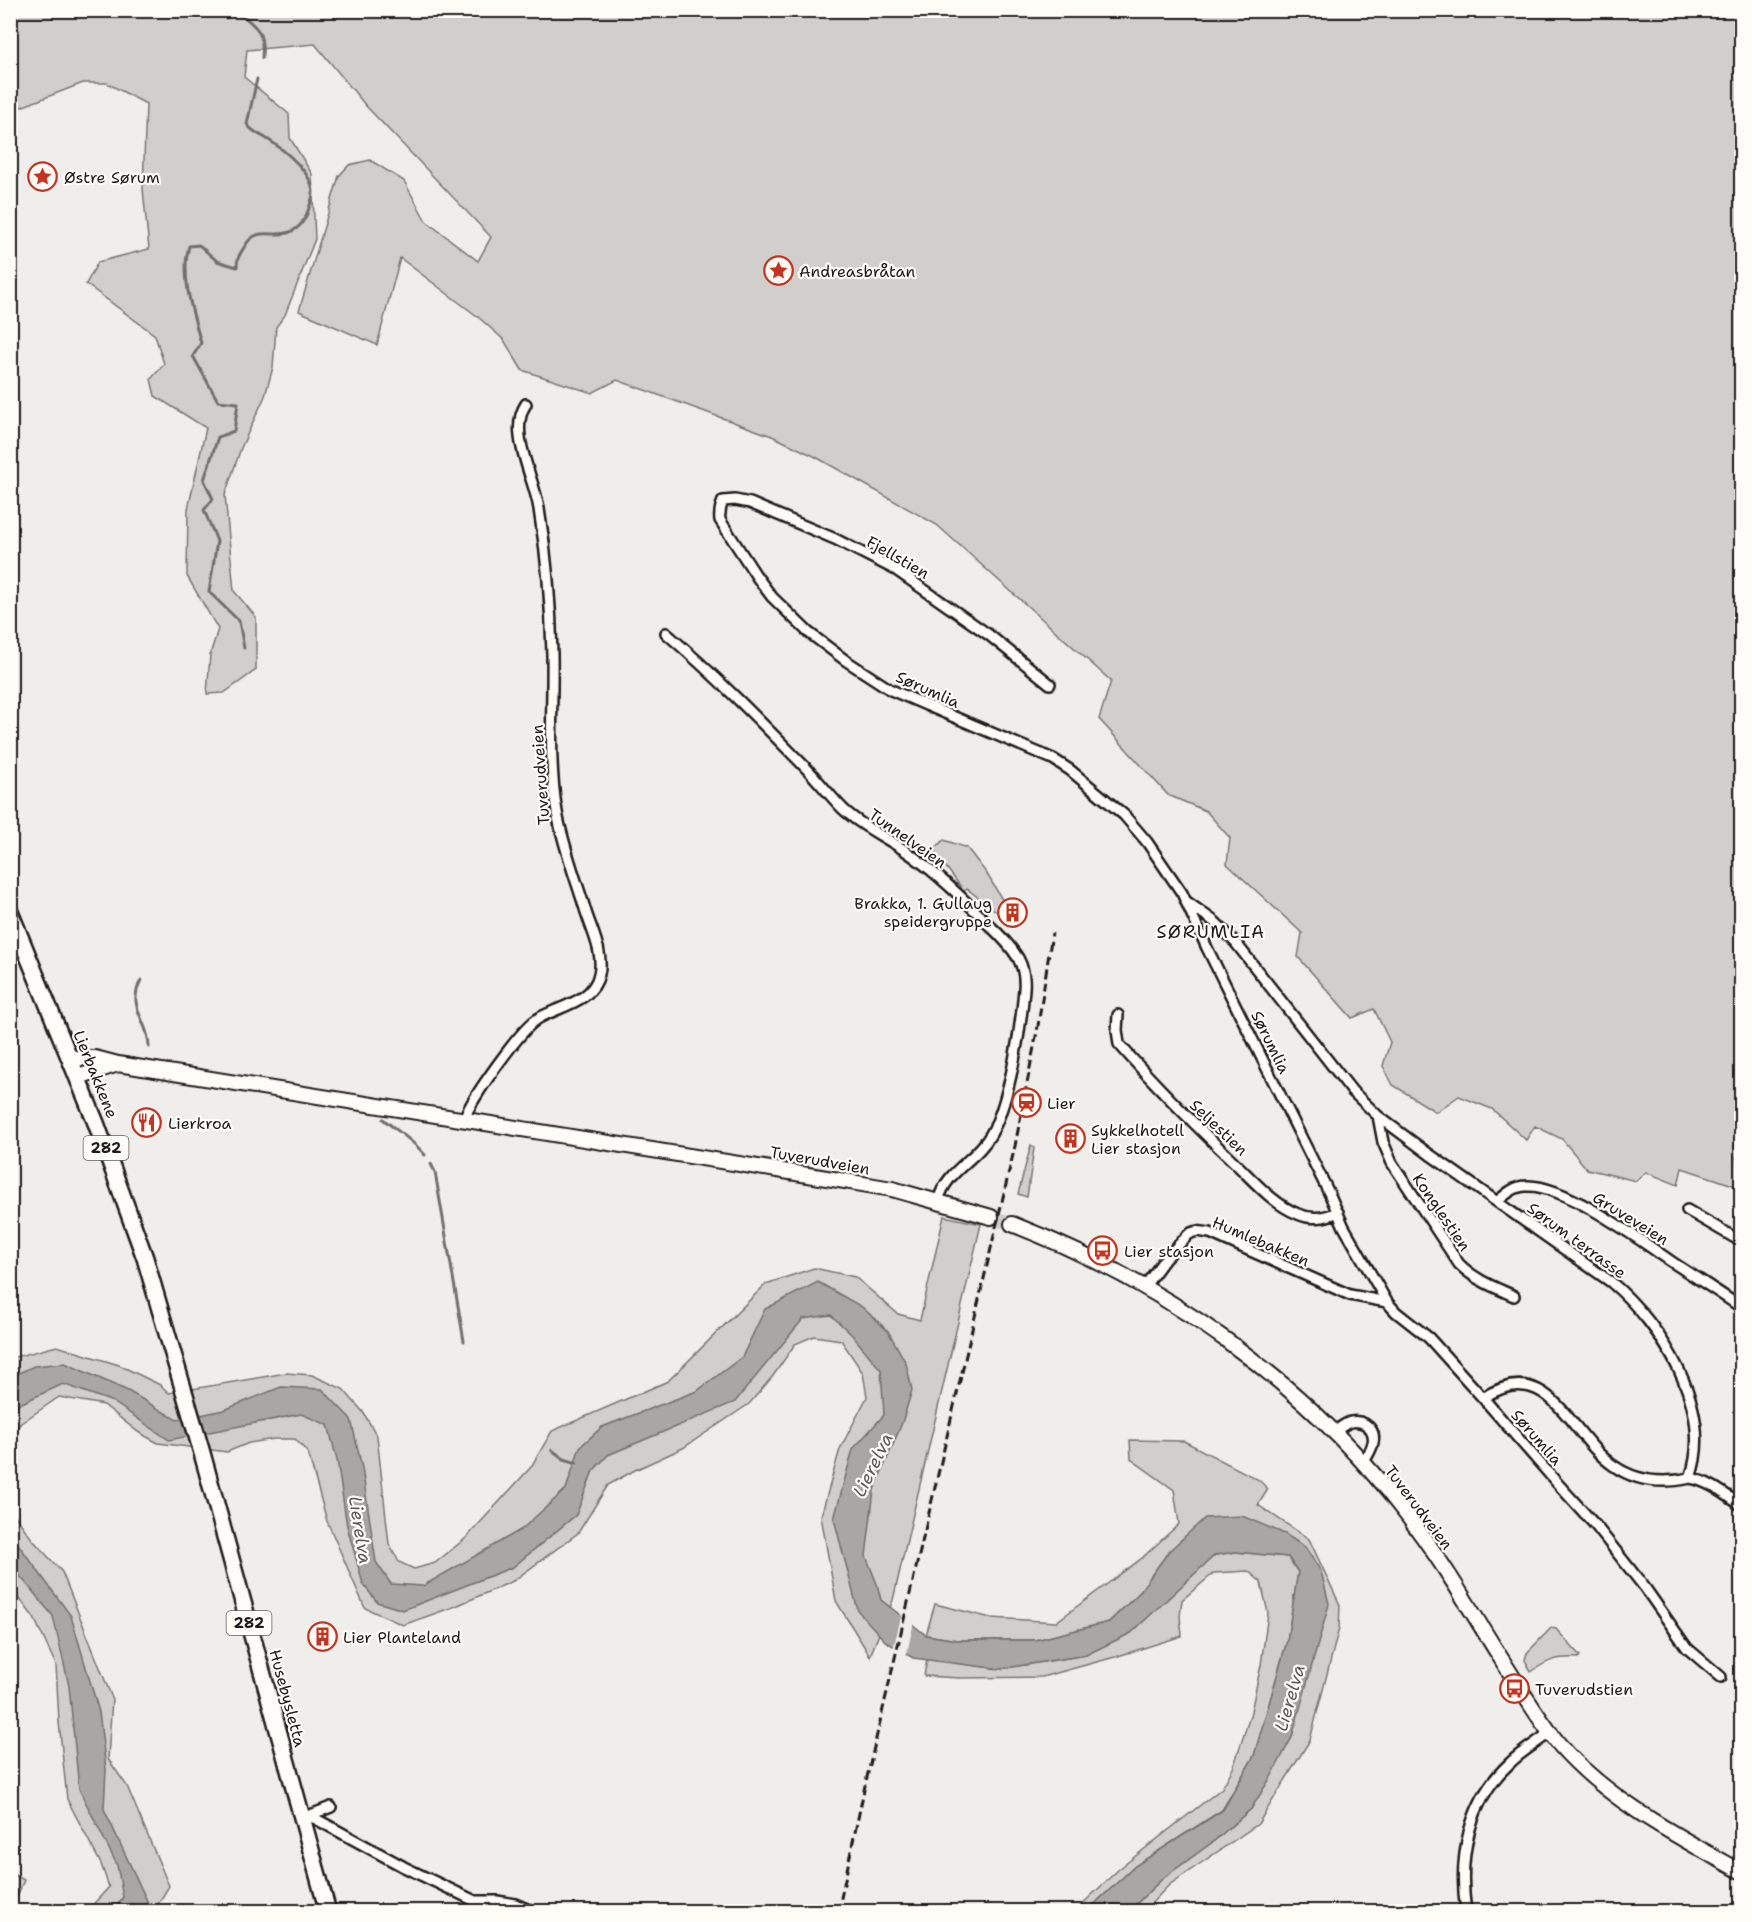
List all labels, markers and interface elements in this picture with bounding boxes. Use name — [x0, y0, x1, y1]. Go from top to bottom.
place icon: Østre Sørum — [27, 161, 59, 193]
place label: Østre Sørum — [64, 167, 160, 188]
place icon: Andreasbråtan — [762, 255, 794, 287]
place label: Andreasbråtan — [799, 261, 916, 282]
street label: Fjellstien — [863, 531, 933, 584]
street label: Sørumlia — [893, 666, 963, 713]
street label: Tuverudveien — [526, 724, 554, 826]
street label: Tunnelveien — [865, 804, 951, 873]
place label: Brakka, 1. Gullaug speidergruppe — [854, 893, 992, 932]
building icon: Brakka, 1. Gullaug speidergruppe — [997, 896, 1029, 928]
district label: SØRUMLIA — [1156, 920, 1266, 944]
street label: Sørumlia — [1246, 1007, 1295, 1077]
street label: Lierbakkene — [68, 1027, 123, 1121]
station icon: Lier — [1010, 1087, 1042, 1119]
place label: Lier — [1047, 1093, 1076, 1114]
street label: Seljestien — [1185, 1095, 1252, 1160]
restaurant icon: Lierkroa — [131, 1107, 163, 1139]
place label: Lierkroa — [168, 1113, 232, 1134]
place label: Sykkelhotell Lier stasjon — [1091, 1120, 1184, 1159]
building icon: Sykkelhotell Lier stasjon — [1054, 1123, 1086, 1155]
road number: 282 — [84, 1136, 128, 1160]
street label: Tuverudveien — [768, 1141, 872, 1180]
street label: Konglestien — [1408, 1169, 1475, 1255]
street label: Gruveveien — [1589, 1187, 1673, 1250]
street label: Sørum terrasse — [1523, 1197, 1630, 1283]
street label: Humlebakken — [1209, 1212, 1313, 1271]
bus stop icon: Lier stasjon — [1087, 1235, 1119, 1267]
place label: Lier stasjon — [1124, 1241, 1214, 1262]
street label: Sørumlia — [1507, 1405, 1567, 1470]
water label: Lierelva — [847, 1429, 899, 1501]
street label: Tuverudveien — [1380, 1461, 1457, 1554]
water label: Lierelva — [343, 1494, 377, 1566]
road number: 282 — [226, 1611, 272, 1635]
building icon: Lier Planteland — [306, 1621, 338, 1653]
place label: Lier Planteland — [343, 1627, 461, 1648]
street label: Husebysletta — [264, 1647, 311, 1749]
water label: Lierelva — [1269, 1662, 1311, 1734]
bus stop icon: Tuverudstien — [1498, 1673, 1530, 1705]
place label: Tuverudstien — [1535, 1679, 1633, 1700]

